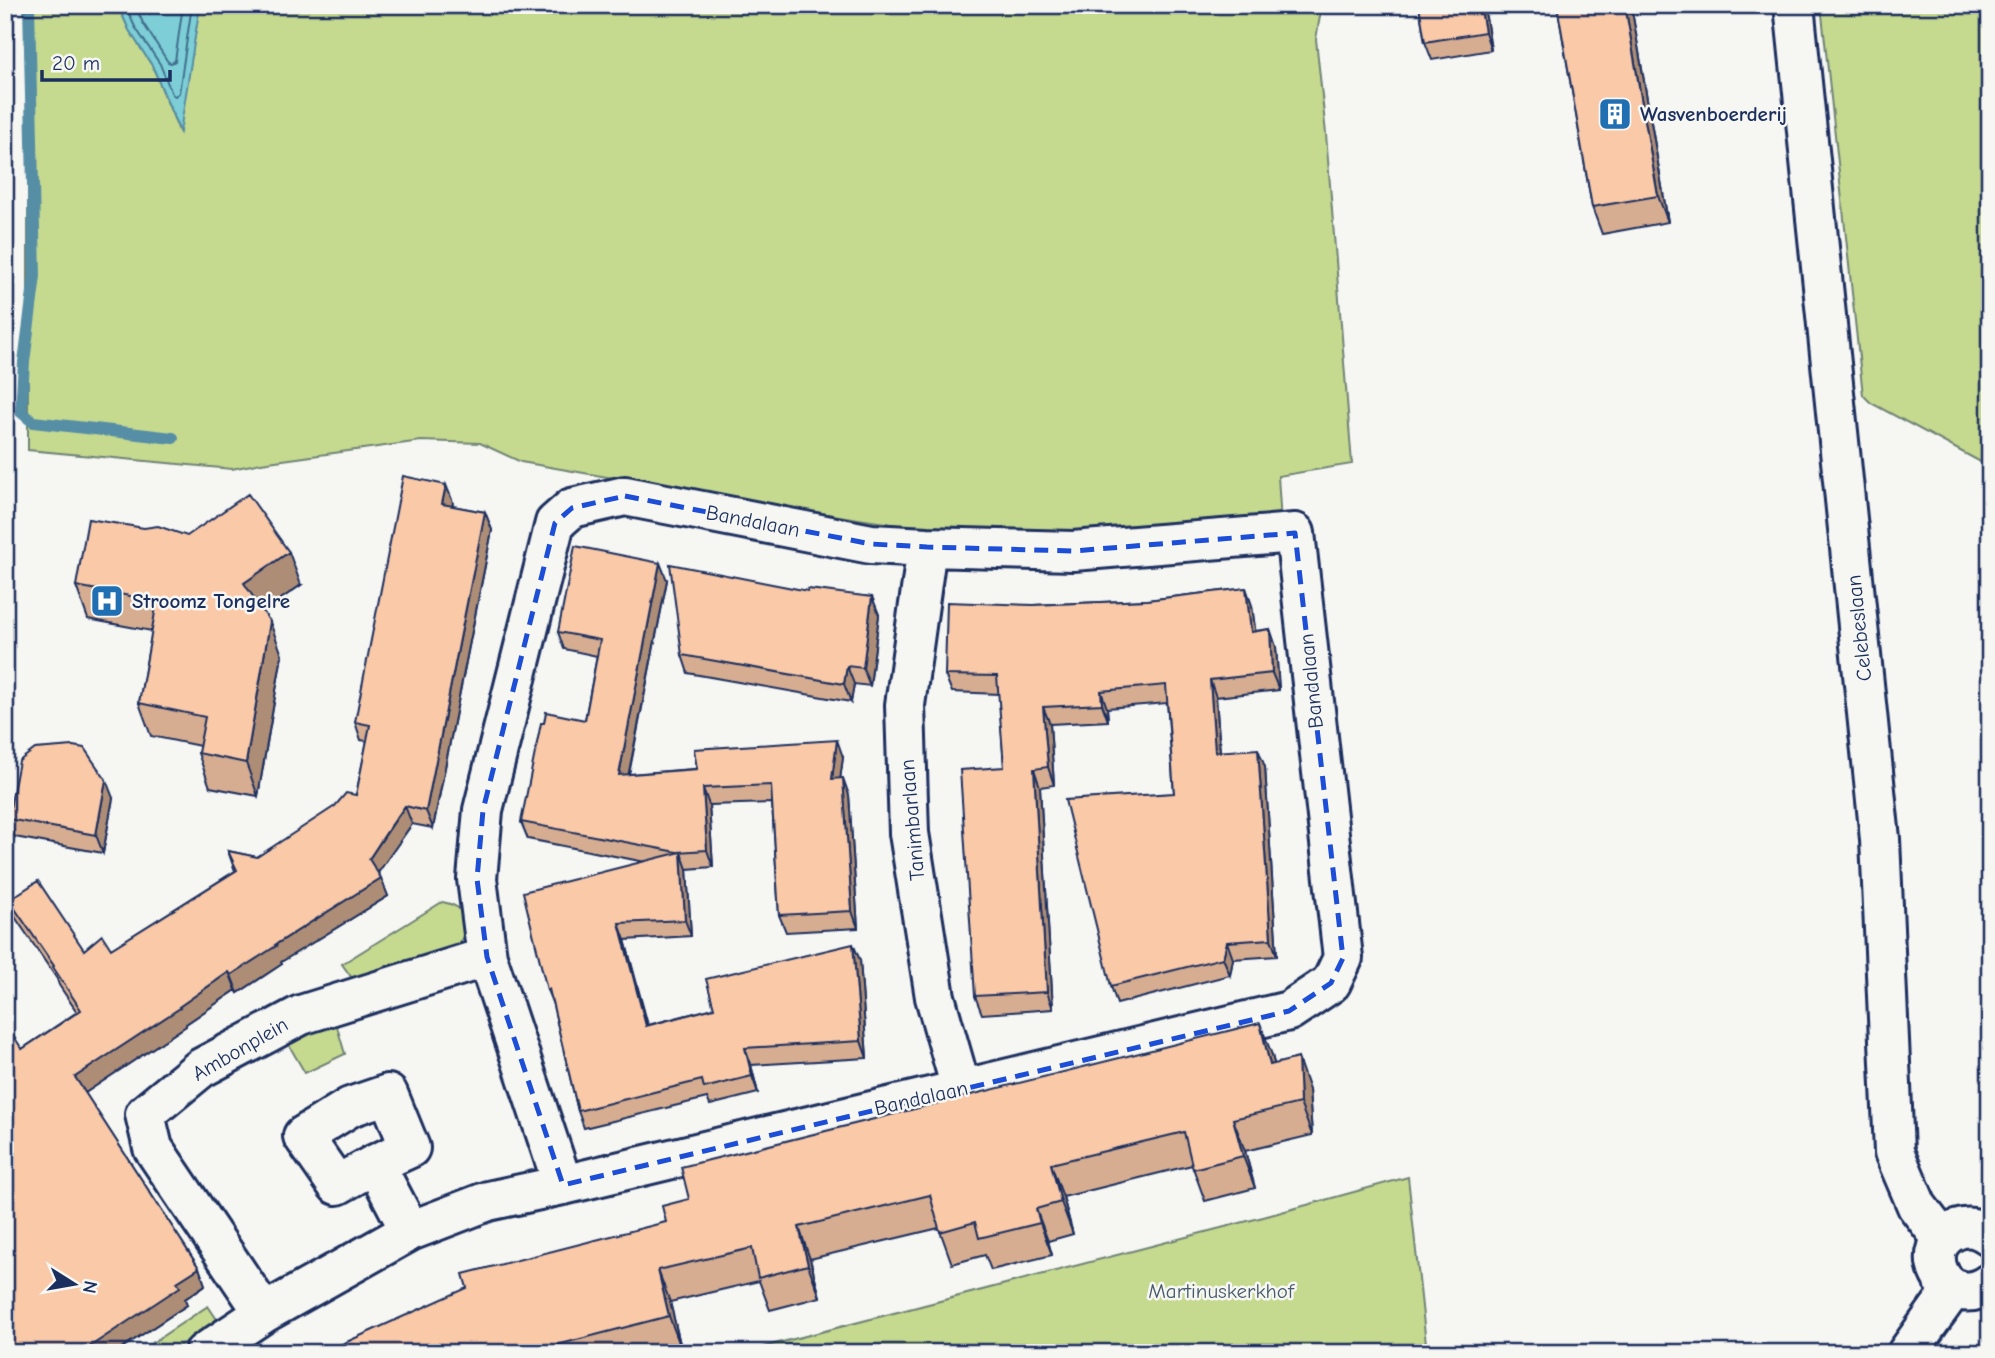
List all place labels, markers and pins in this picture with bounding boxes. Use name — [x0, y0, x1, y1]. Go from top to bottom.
building icon: Wasvenboerderij — [1596, 95, 1634, 133]
place label: Wasvenboerderij — [1640, 102, 1787, 126]
hospital icon: Stroomz Tongelre — [88, 582, 126, 620]
place label: Stroomz Tongelre — [132, 589, 290, 613]

